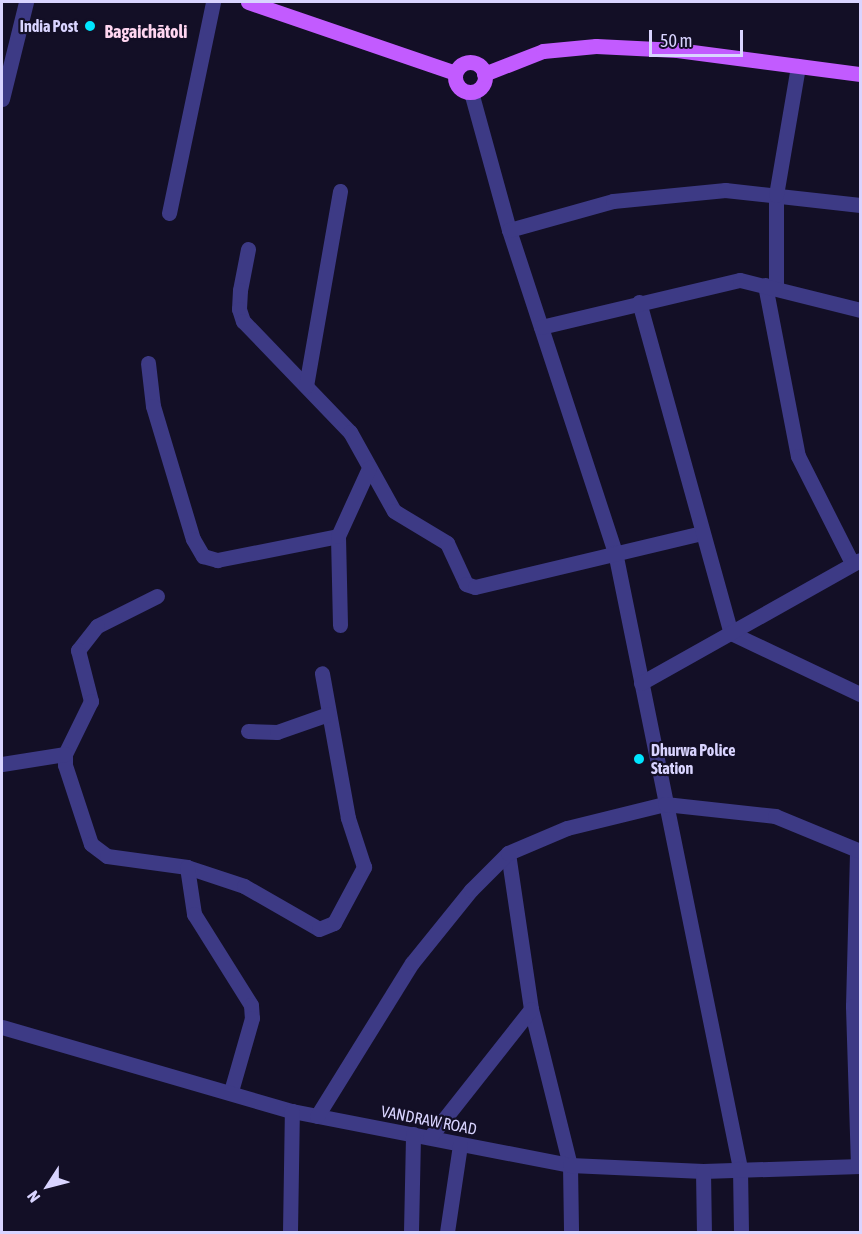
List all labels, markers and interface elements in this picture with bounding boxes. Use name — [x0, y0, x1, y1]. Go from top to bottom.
place label: India Post — [20, 16, 78, 36]
scale bar — [652, 18, 746, 56]
marker: India Post — [83, 19, 97, 33]
district label: Bagaichātoli — [105, 21, 187, 43]
text: 50 m — [660, 30, 692, 51]
place label: Dhurwa Police Station — [651, 740, 735, 778]
marker: Dhurwa Police Station — [632, 752, 646, 766]
street label: VANDRAW ROAD — [380, 1101, 478, 1139]
north arrow — [18, 1156, 78, 1216]
text: N — [23, 1187, 44, 1206]

